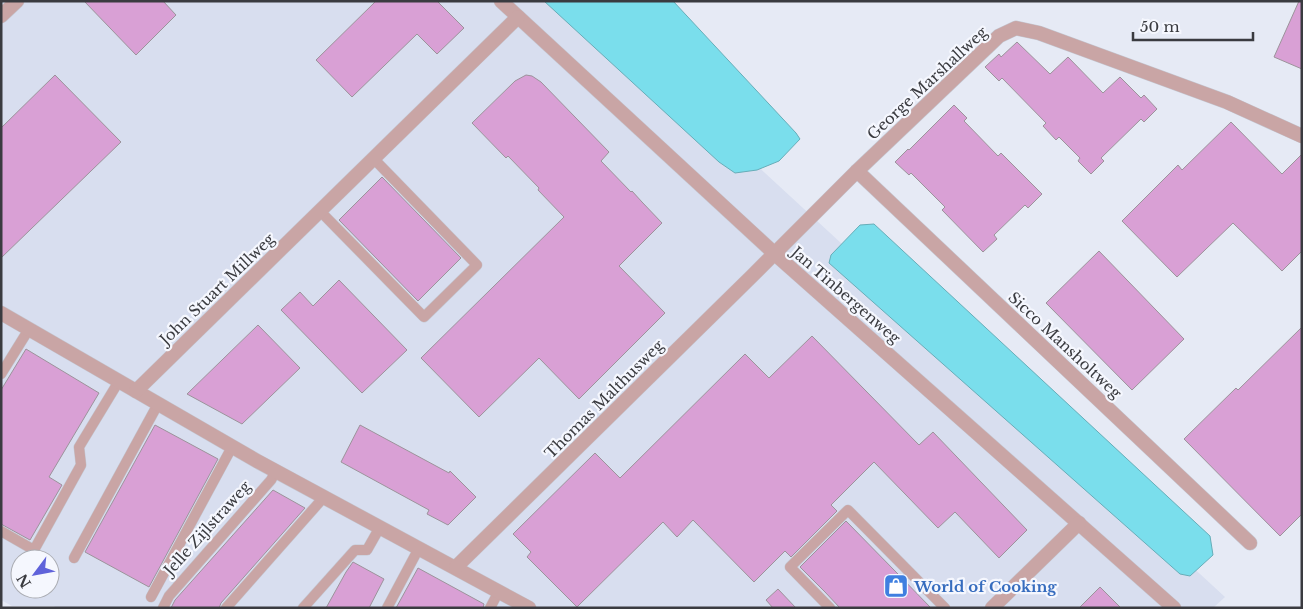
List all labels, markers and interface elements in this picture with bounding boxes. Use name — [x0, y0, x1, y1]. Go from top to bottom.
scale bar — [1133, 10, 1253, 42]
text: 50 m — [1140, 17, 1180, 36]
street label: George Marshallweg — [863, 22, 992, 144]
street label: John Stuart Millweg — [154, 229, 279, 350]
street label: Jan Tinbergenweg — [786, 241, 905, 348]
street label: Sicco Mansholtweg — [1005, 288, 1126, 403]
street label: Thomas Malthusweg — [541, 335, 668, 462]
street label: Jelle Zijlstraweg — [158, 476, 255, 581]
north arrow — [10, 549, 60, 599]
text: N — [13, 571, 35, 591]
shop icon: World of Cooking — [883, 573, 909, 599]
place label: World of Cooking — [913, 577, 1057, 596]

